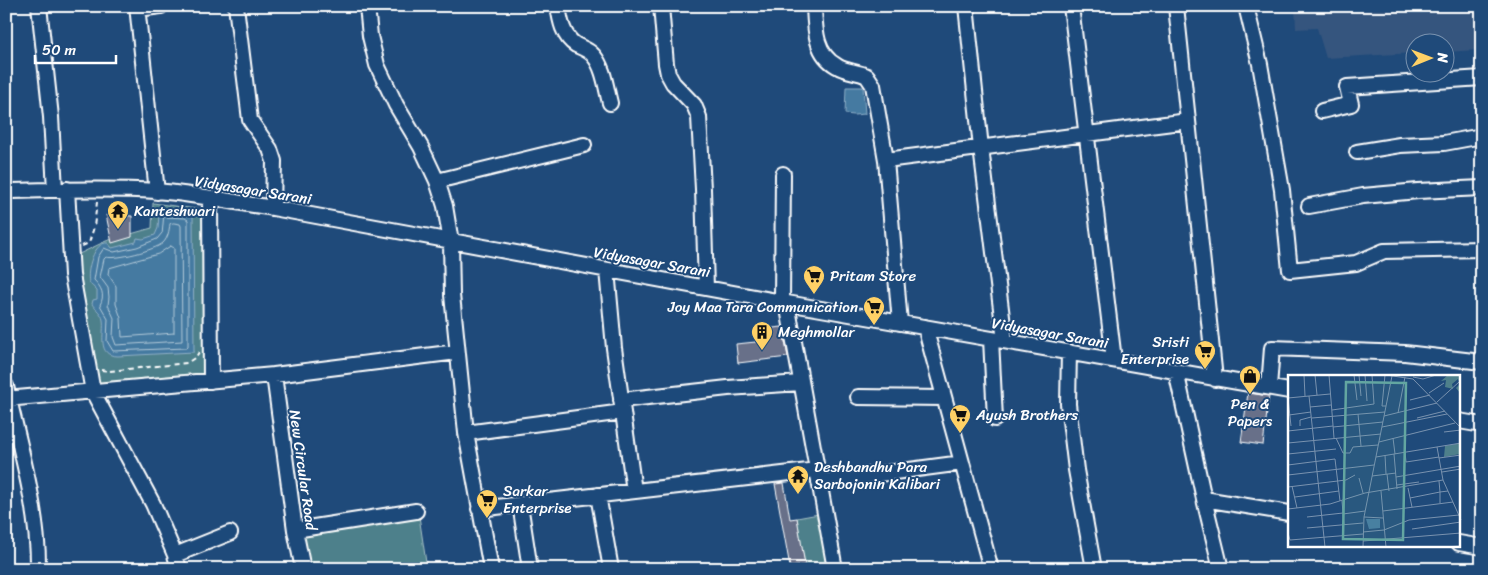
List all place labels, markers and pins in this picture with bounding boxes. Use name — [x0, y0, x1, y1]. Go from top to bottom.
place label: Kanteshwari — [134, 198, 216, 224]
temple icon: Kanteshwari — [106, 199, 130, 230]
place label: Pritam Store — [830, 263, 916, 289]
supermarket icon: Pritam Store — [802, 264, 826, 295]
place label: Joy Maa Tara Communication — [667, 294, 858, 320]
supermarket icon: Joy Maa Tara Communication — [862, 295, 886, 326]
place label: Meghmollar — [778, 319, 856, 345]
building icon: Meghmollar — [750, 320, 774, 351]
place label: Sristi Enterprise — [1121, 329, 1190, 372]
supermarket icon: Sristi Enterprise — [1193, 339, 1217, 370]
shop icon: Pen & Papers — [1238, 364, 1262, 395]
place label: Pen & Papers — [1228, 391, 1273, 434]
place label: Ayush Brothers — [975, 402, 1078, 428]
supermarket icon: Ayush Brothers — [948, 403, 972, 434]
place label: Deshbandhu Para Sarbojonin Kalibari — [814, 454, 941, 497]
temple icon: Deshbandhu Para Sarbojonin Kalibari — [786, 464, 810, 495]
place label: Sarkar Enterprise — [503, 478, 571, 521]
supermarket icon: Sarkar Enterprise — [475, 488, 499, 519]

